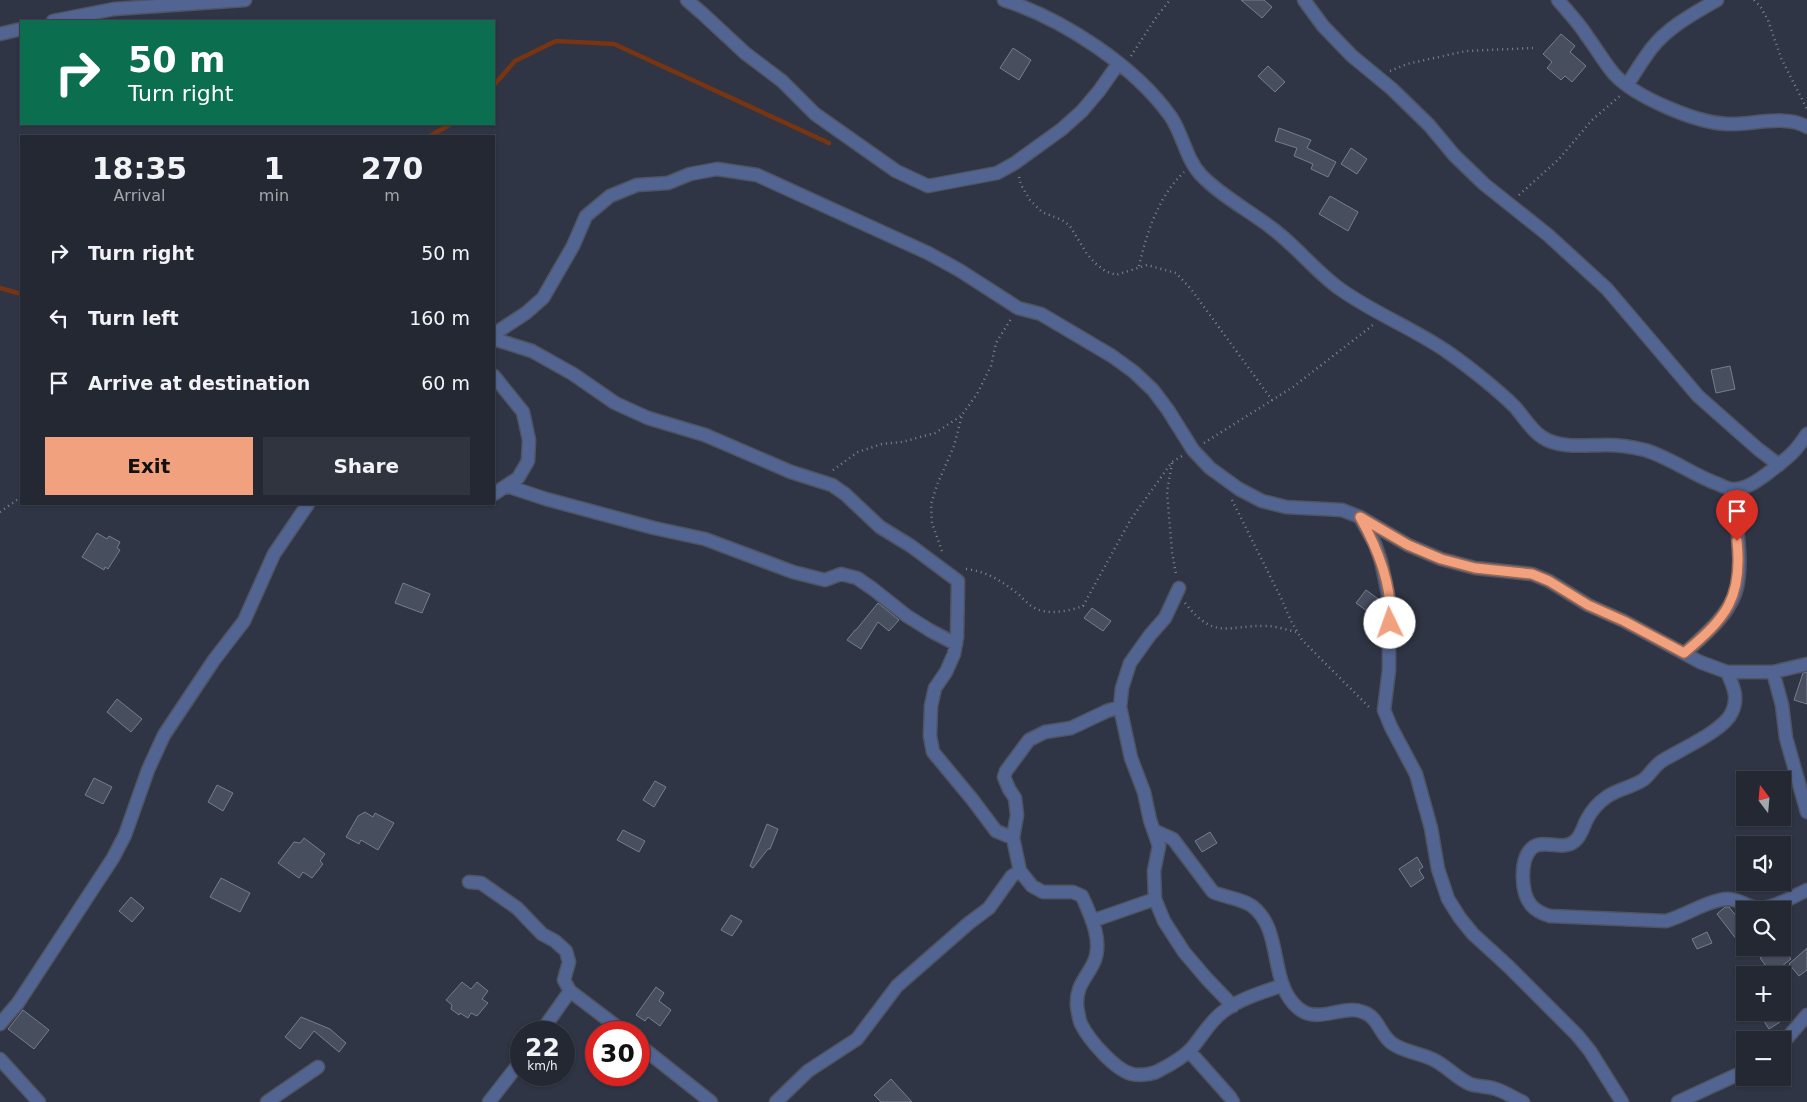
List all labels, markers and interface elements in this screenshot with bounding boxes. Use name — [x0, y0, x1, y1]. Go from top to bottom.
icon: right — [45, 40, 110, 105]
text: 50 m — [128, 40, 225, 80]
text: Turn right — [128, 81, 233, 106]
text: 18:35 — [92, 151, 187, 186]
text: 1 — [263, 151, 284, 186]
text: 270 — [361, 151, 423, 186]
text: Arrival — [113, 186, 165, 205]
text: min — [259, 186, 289, 205]
text: m — [384, 186, 400, 205]
icon: right — [45, 239, 73, 267]
text: Turn right — [88, 242, 194, 264]
text: 50 m — [421, 242, 470, 264]
icon: left — [45, 304, 73, 332]
text: Turn left — [88, 307, 179, 329]
text: 160 m — [409, 307, 470, 329]
icon: arrive — [45, 369, 73, 397]
text: Arrive at destination — [88, 372, 310, 394]
text: 60 m — [421, 372, 470, 394]
button: Exit — [45, 437, 253, 495]
button: Share — [263, 437, 470, 495]
pin — [1716, 490, 1758, 541]
icon: arrive — [1723, 497, 1751, 525]
position arrow — [1363, 596, 1415, 648]
north arrow — [1736, 771, 1791, 826]
map controls — [1736, 771, 1791, 1086]
button: sound — [1736, 836, 1791, 891]
button: search — [1736, 901, 1791, 956]
button: + — [1736, 966, 1791, 1021]
speed limit sign: 30 — [585, 1021, 650, 1086]
button: − — [1736, 1031, 1791, 1086]
text: 22 — [525, 1033, 560, 1062]
text: km/h — [527, 1059, 558, 1073]

